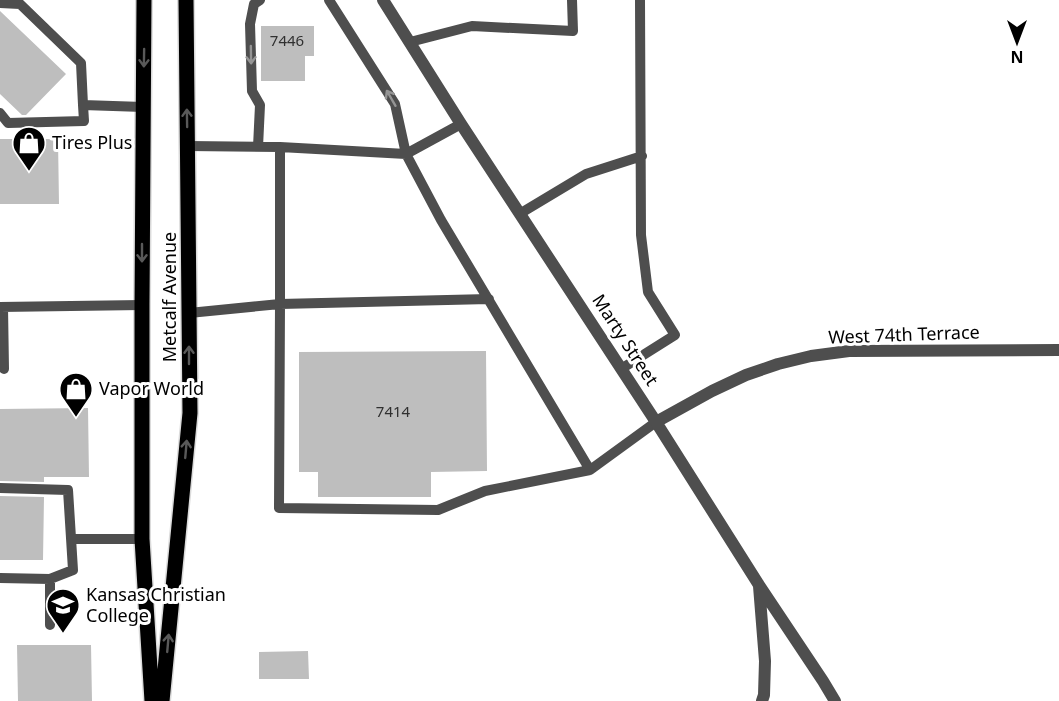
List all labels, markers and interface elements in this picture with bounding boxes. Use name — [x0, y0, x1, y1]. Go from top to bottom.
north arrow — [987, 12, 1047, 72]
house number: 7446 — [270, 30, 304, 50]
one-way arrow — [245, 44, 257, 64]
text: N — [1010, 46, 1024, 68]
one-way arrow — [138, 48, 150, 68]
one-way arrow — [385, 90, 397, 107]
one-way arrow — [182, 108, 193, 128]
shop icon: Tires Plus — [11, 125, 47, 172]
place label: Tires Plus — [52, 130, 132, 154]
street label: Metcalf Avenue — [157, 232, 181, 362]
one-way arrow — [136, 243, 148, 263]
street label: Marty Street — [587, 289, 665, 390]
street label: West 74th Terrace — [828, 319, 980, 349]
one-way arrow — [184, 345, 195, 365]
shop icon: Vapor World — [58, 371, 94, 418]
place label: Vapor World — [99, 376, 204, 400]
house number: 7414 — [376, 401, 411, 421]
one-way arrow — [181, 439, 192, 459]
place label: Kansas Christian College — [86, 582, 226, 627]
school or university icon: Kansas Christian College — [45, 587, 81, 634]
one-way arrow — [163, 633, 174, 653]

